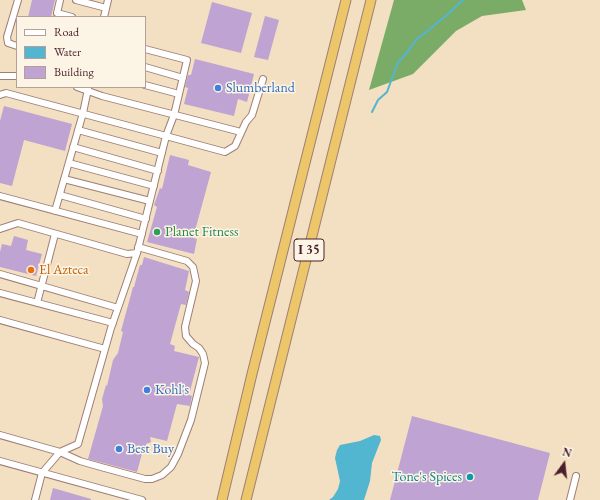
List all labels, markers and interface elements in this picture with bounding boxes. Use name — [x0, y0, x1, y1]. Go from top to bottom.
legend — [16, 16, 146, 88]
text: Road — [54, 24, 79, 40]
text: Water — [54, 44, 81, 60]
text: Building — [54, 64, 94, 80]
place label: Slumberland — [226, 80, 295, 96]
marker: Slumberland — [213, 83, 223, 93]
place label: Planet Fitness — [165, 224, 239, 240]
marker: Planet Fitness — [152, 227, 162, 237]
road number: I 35 — [294, 239, 324, 261]
place label: El Azteca — [39, 262, 89, 278]
marker: El Azteca — [26, 265, 36, 275]
place label: Kohl's — [155, 382, 189, 398]
marker: Kohl's — [142, 385, 152, 395]
place label: Best Buy — [127, 441, 174, 457]
marker: Best Buy — [114, 444, 124, 454]
north arrow — [544, 444, 584, 484]
text: N — [561, 444, 573, 460]
place label: Tone's Spices — [392, 469, 462, 485]
marker: Tone's Spices — [465, 472, 475, 482]

